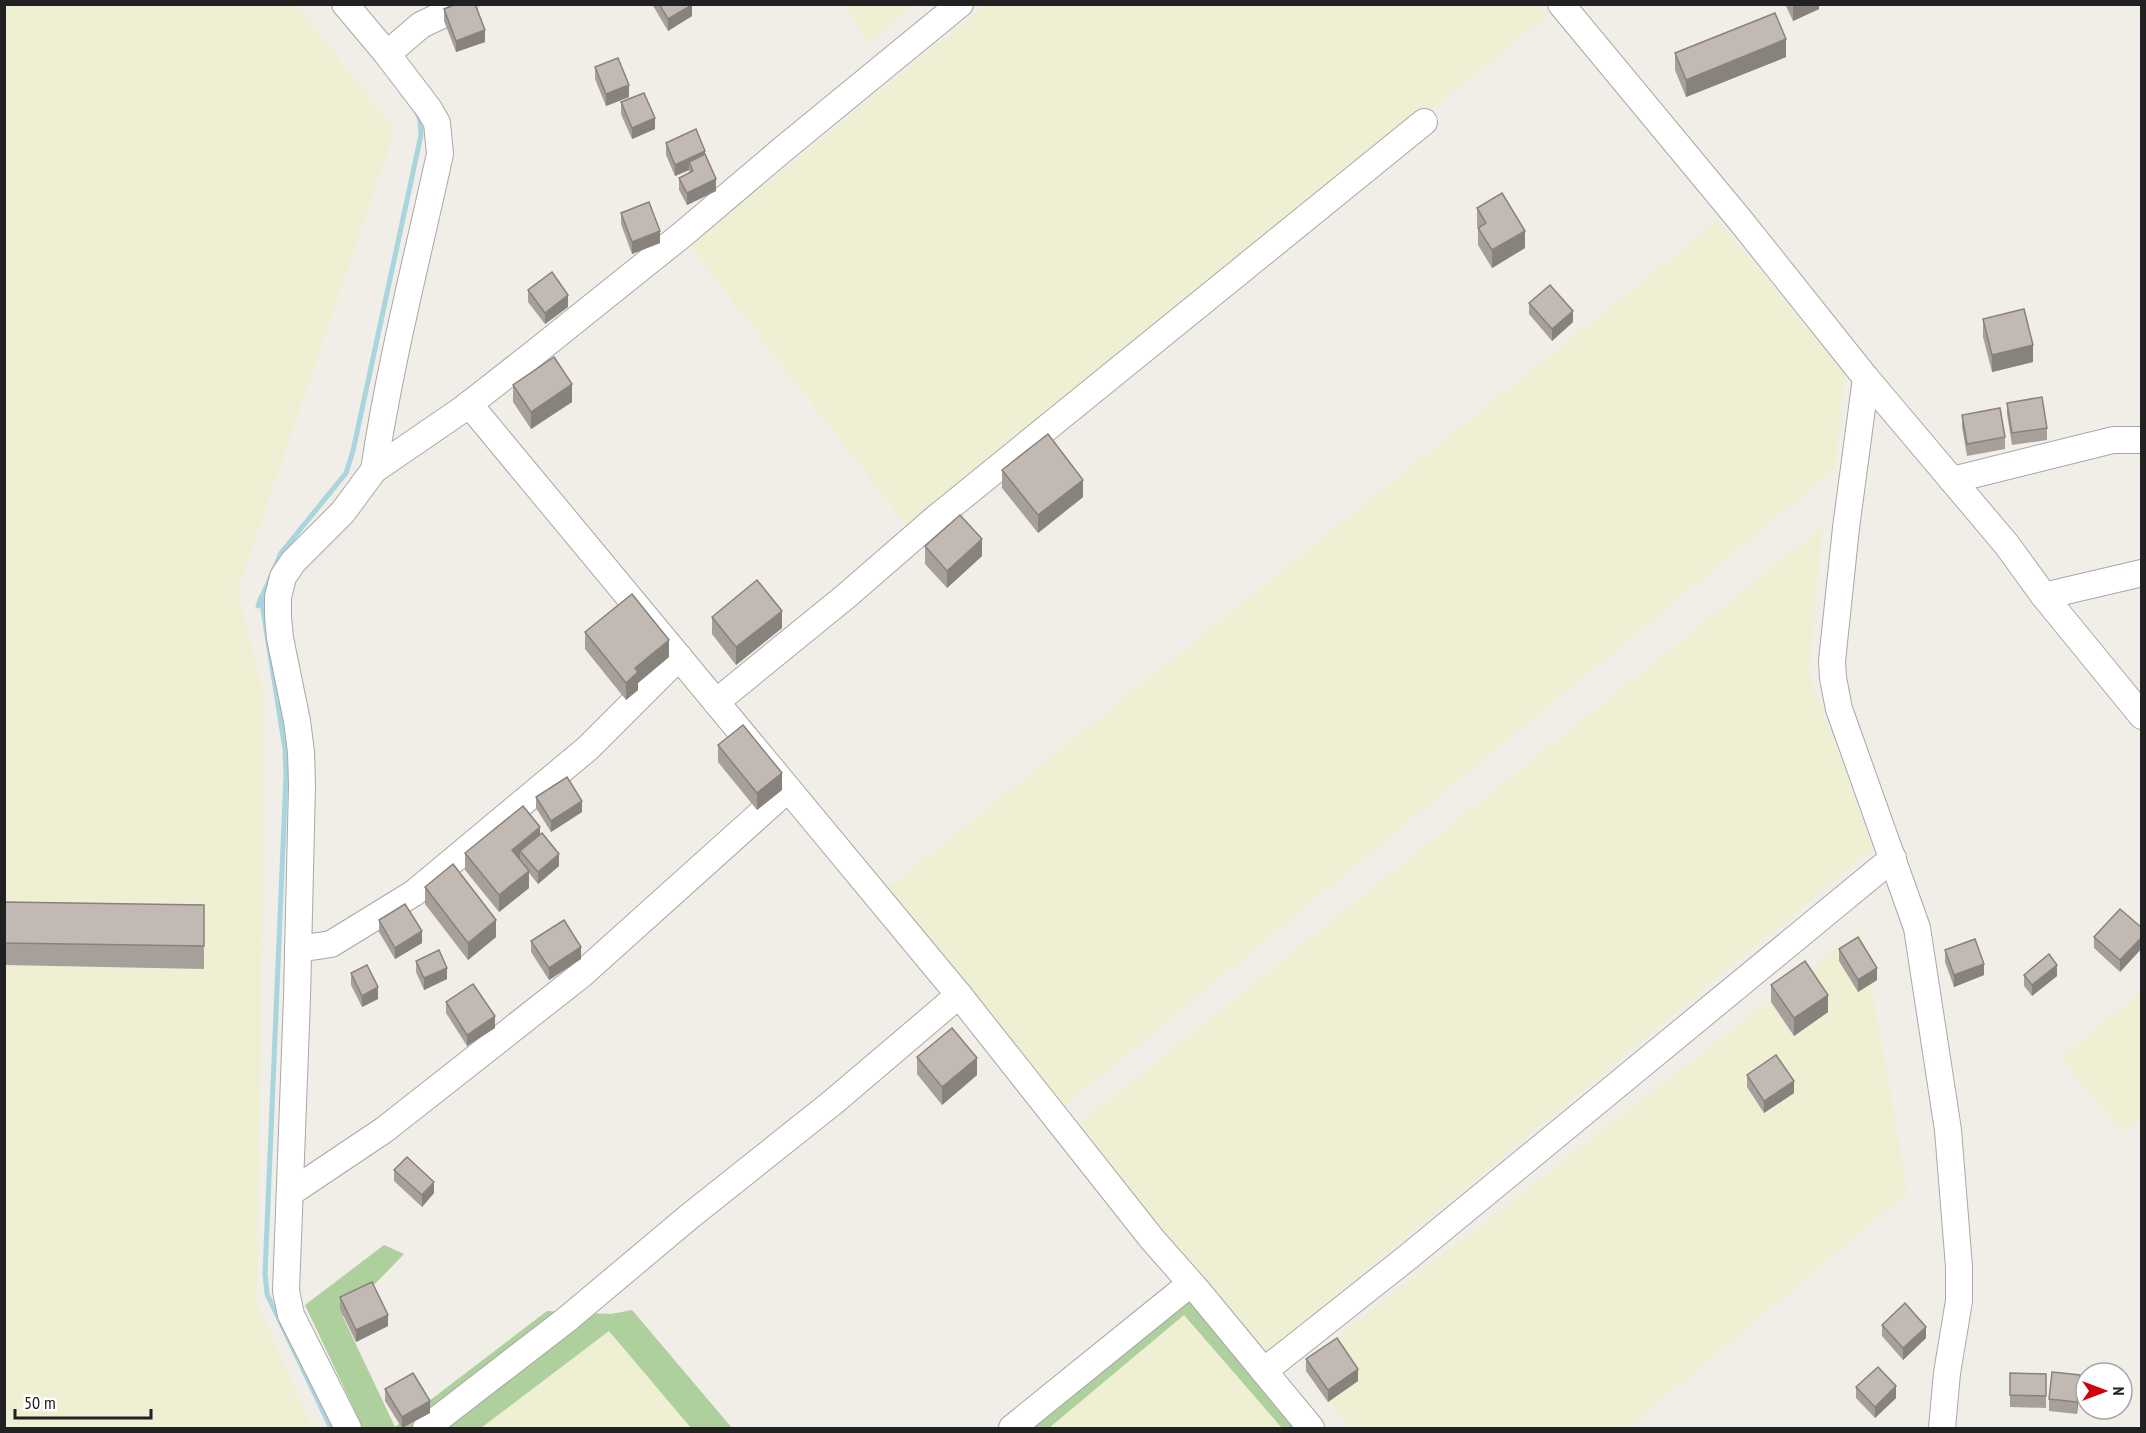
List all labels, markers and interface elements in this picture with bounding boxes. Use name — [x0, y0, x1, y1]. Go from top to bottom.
north arrow — [2074, 1361, 2134, 1421]
scale bar — [15, 1382, 152, 1420]
text: N — [2109, 1387, 2129, 1395]
text: 50 m — [24, 1391, 56, 1414]

